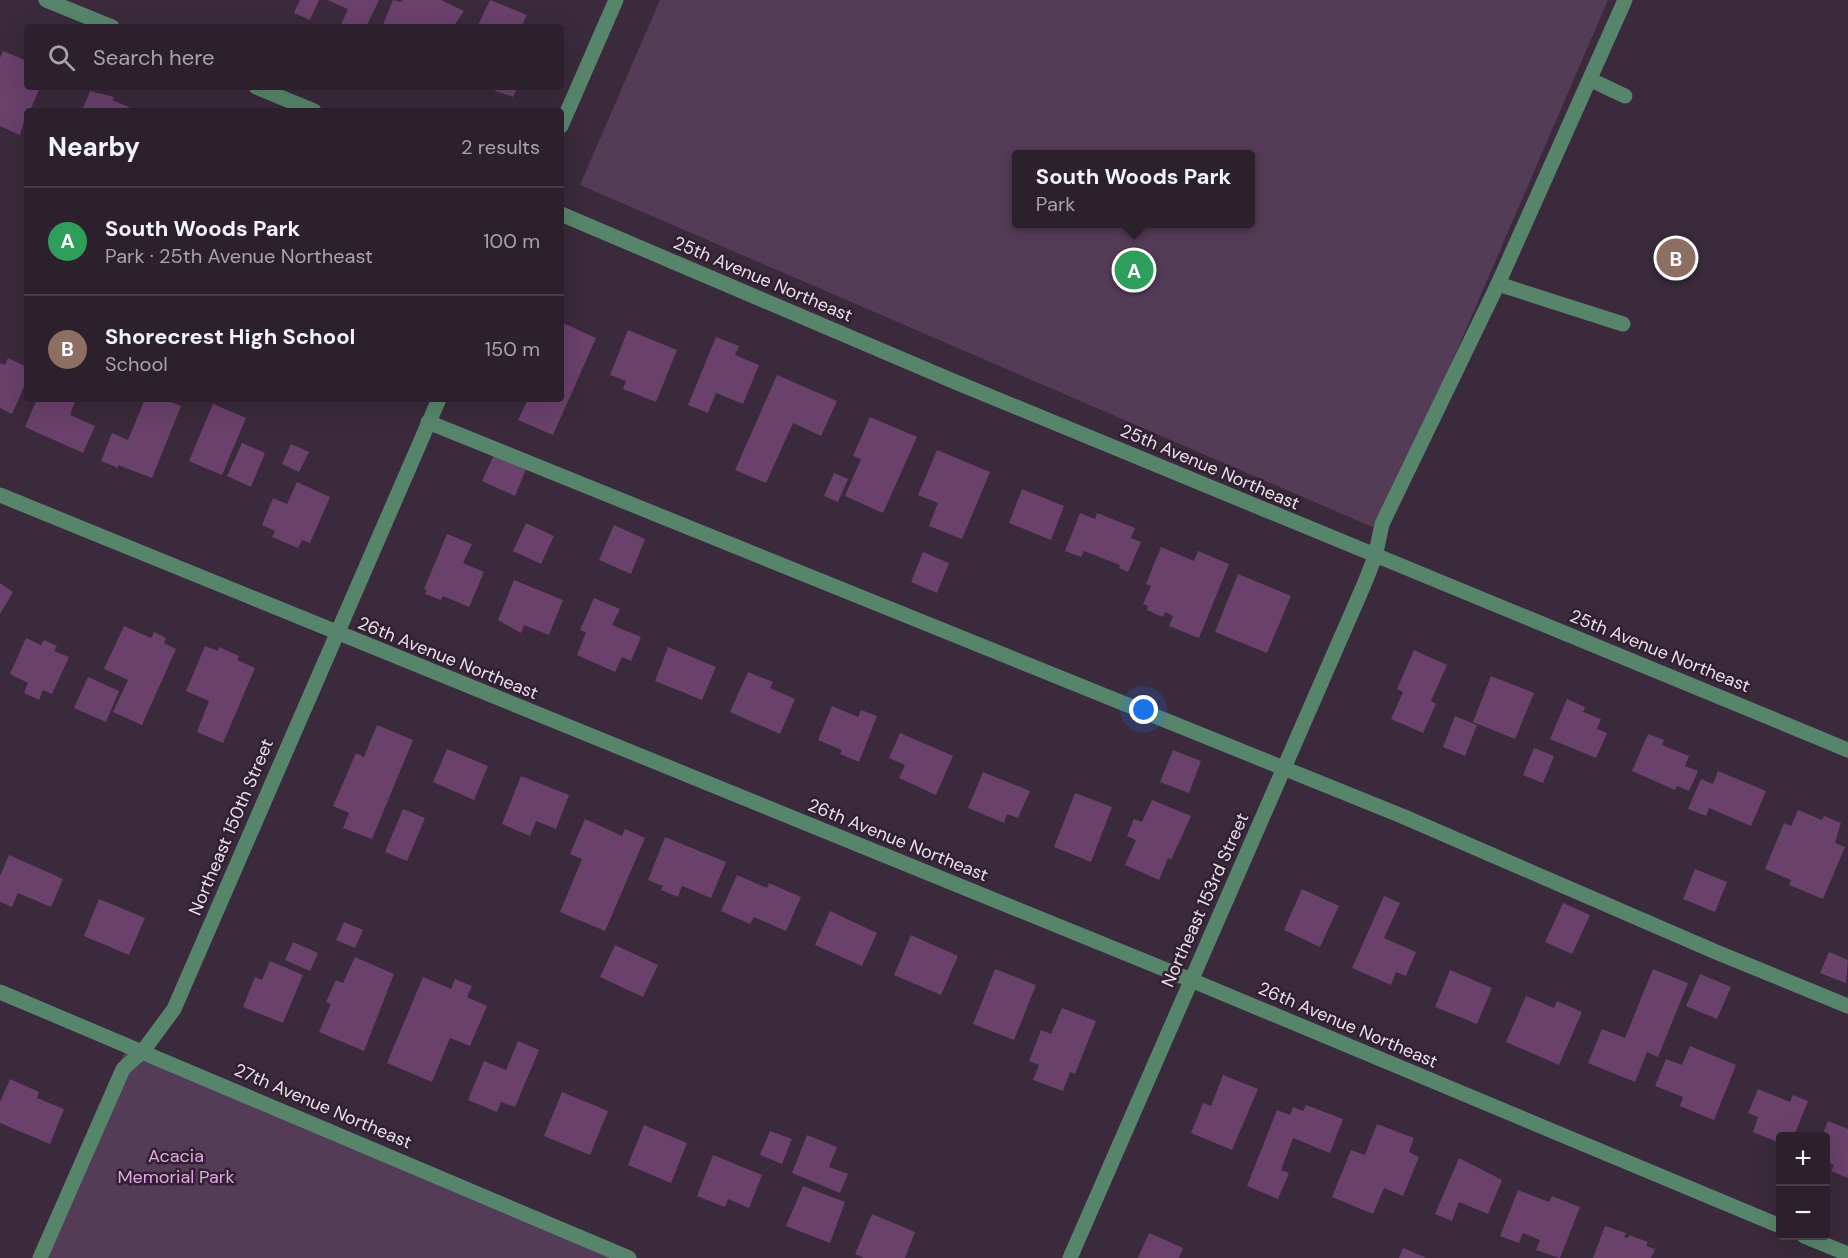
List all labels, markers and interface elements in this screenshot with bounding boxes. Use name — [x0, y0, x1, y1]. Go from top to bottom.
search box — [24, 24, 564, 90]
icon: search — [45, 41, 78, 74]
text: Search here — [93, 43, 214, 72]
text: Nearby — [48, 130, 140, 164]
text: 2 results — [461, 134, 540, 160]
popup — [1012, 150, 1255, 228]
text: South Woods Park — [1036, 162, 1231, 191]
text: Park — [1036, 191, 1075, 217]
text: South Woods Park — [105, 214, 300, 243]
text: A — [60, 228, 75, 254]
text: 100 m — [483, 228, 540, 254]
street label: 25th Avenue Northeast — [670, 230, 856, 328]
pin: B — [1656, 236, 1696, 280]
text: Park · 25th Avenue Northeast — [105, 243, 373, 269]
pin: A — [1114, 248, 1154, 292]
text: Shorecrest High School — [105, 322, 355, 351]
text: B — [61, 336, 74, 362]
text: 150 m — [485, 336, 540, 362]
text: School — [105, 351, 168, 377]
street label: 25th Avenue Northeast — [1117, 418, 1303, 516]
street label: 25th Avenue Northeast — [1566, 604, 1754, 698]
street label: 26th Avenue Northeast — [354, 611, 542, 705]
your location — [1129, 695, 1158, 724]
street label: Northeast 150th Street — [183, 735, 279, 919]
street label: 26th Avenue Northeast — [804, 793, 992, 887]
street label: Northeast 153rd Street — [1156, 809, 1254, 991]
street label: 26th Avenue Northeast — [1255, 976, 1441, 1074]
street label: 27th Avenue Northeast — [231, 1058, 415, 1154]
map controls — [1776, 1132, 1830, 1240]
button: + — [1776, 1132, 1830, 1186]
park label: Acacia Memorial Park — [117, 1144, 235, 1189]
button: − — [1776, 1186, 1830, 1240]

